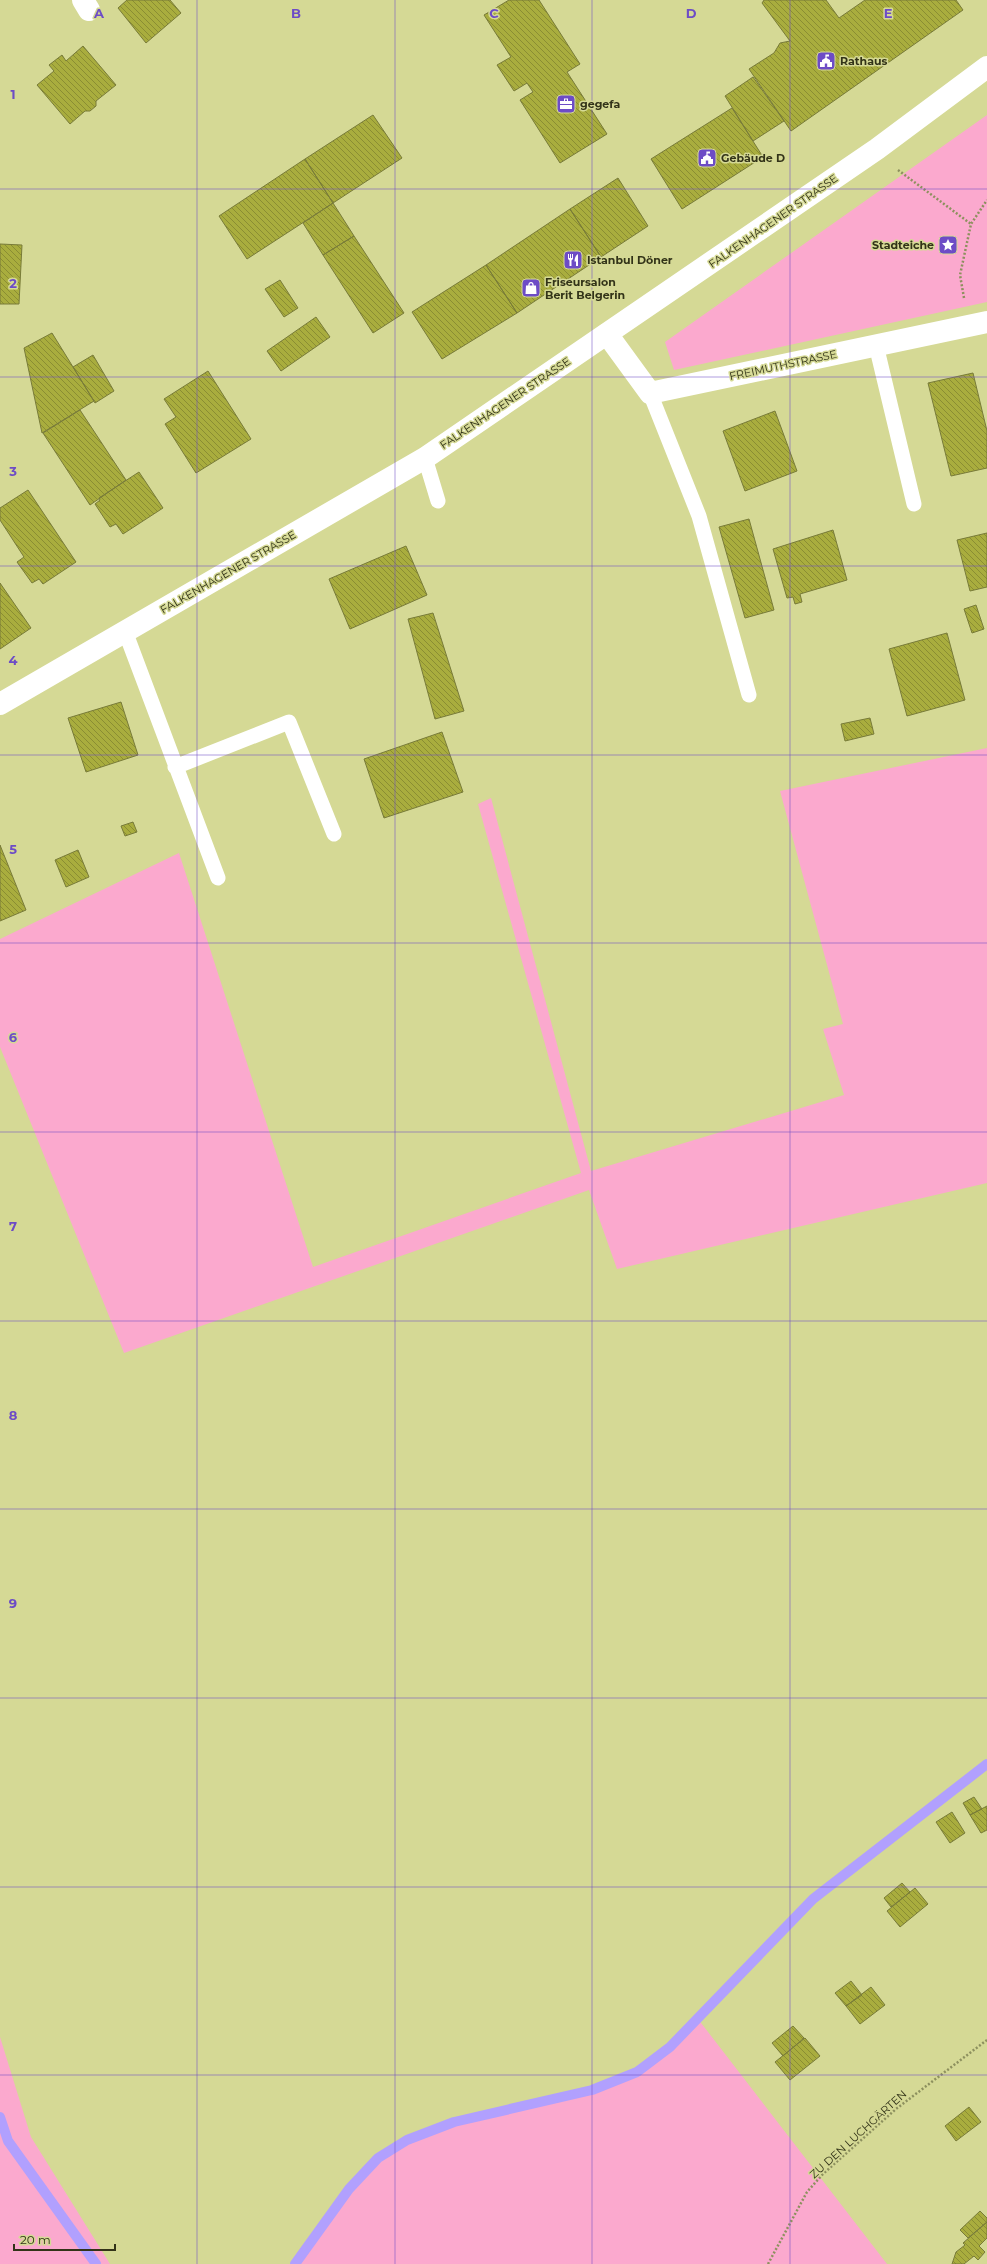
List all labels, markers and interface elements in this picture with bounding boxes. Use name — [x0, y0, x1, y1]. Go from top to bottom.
text: A — [93, 5, 105, 21]
text: B — [291, 5, 301, 21]
text: C — [489, 5, 499, 21]
text: D — [686, 5, 697, 21]
text: E — [884, 5, 893, 21]
public building icon: Rathaus — [815, 50, 837, 72]
place label: Rathaus — [840, 54, 888, 68]
text: 1 — [10, 86, 16, 102]
office icon: gegefa — [555, 93, 577, 115]
place label: gegefa — [580, 97, 620, 111]
public building icon: Gebäude D — [696, 147, 718, 169]
place label: Gebäude D — [721, 151, 785, 165]
street label: FALKENHAGENER STRASSE — [706, 171, 840, 271]
place icon: Stadteiche — [937, 234, 959, 256]
place label: Stadteiche — [872, 238, 934, 252]
restaurant icon: Istanbul Döner — [562, 249, 584, 271]
place label: Istanbul Döner — [587, 253, 673, 267]
text: 2 — [9, 275, 17, 291]
place label: Friseursalon Berit Belgerin — [545, 275, 625, 302]
shop icon: Friseursalon Berit Belgerin — [520, 277, 542, 299]
street label: FREIMUTHSTRASSE — [728, 347, 838, 383]
street label: FALKENHAGENER STRASSE — [437, 354, 573, 452]
text: 3 — [8, 463, 17, 479]
street label: FALKENHAGENER STRASSE — [158, 527, 298, 617]
text: 4 — [9, 652, 18, 668]
text: 5 — [9, 841, 17, 857]
text: 6 — [9, 1029, 18, 1045]
text: 7 — [9, 1218, 17, 1234]
text: 8 — [9, 1407, 18, 1423]
text: 9 — [9, 1595, 17, 1611]
street label: ZU DEN LUCHGÄRTEN — [807, 2087, 909, 2181]
scale bar — [14, 2226, 115, 2252]
text: 20 m — [20, 2232, 51, 2247]

